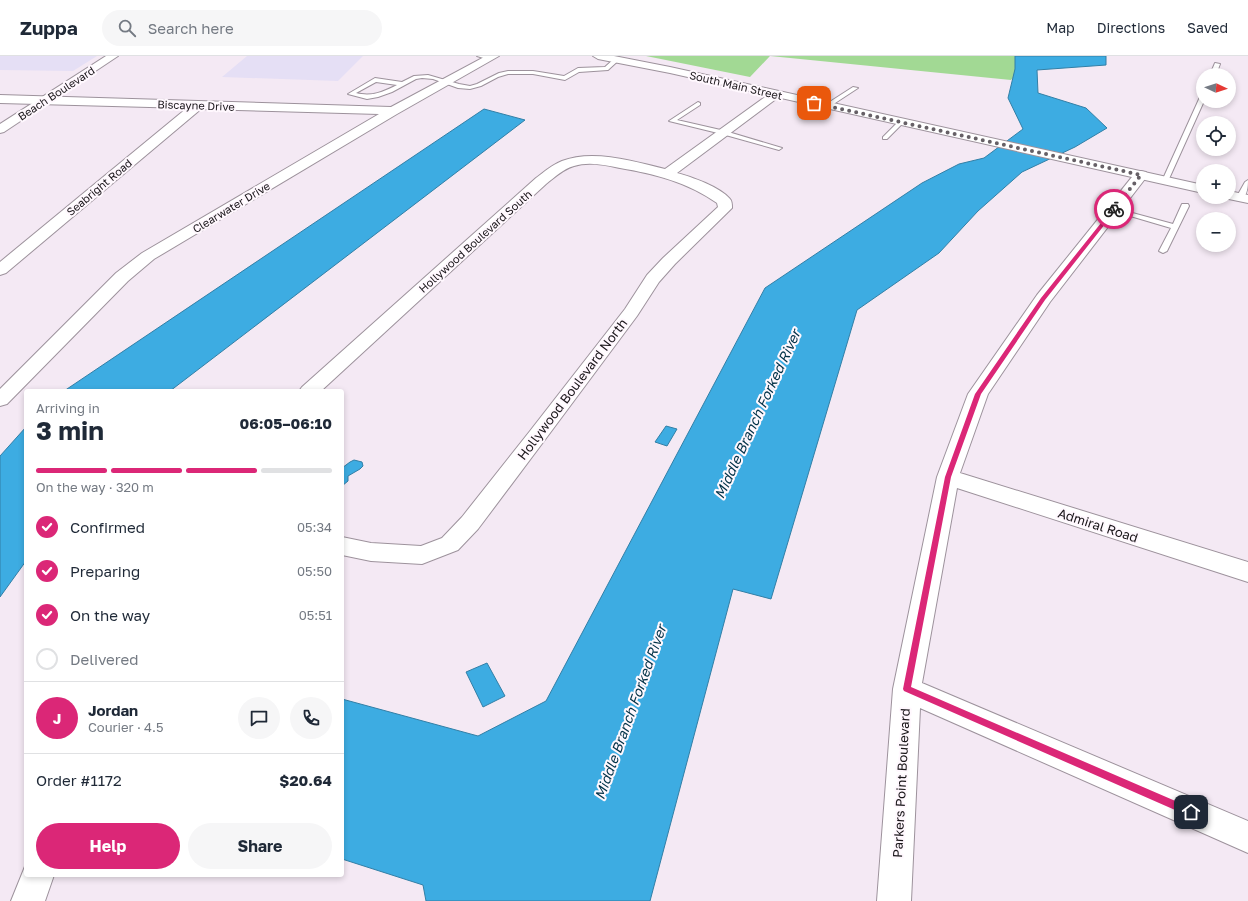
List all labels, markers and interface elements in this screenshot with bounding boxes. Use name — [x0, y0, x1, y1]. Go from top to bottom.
search box — [102, 10, 382, 46]
text: Zuppa — [20, 16, 78, 39]
icon: search — [116, 17, 138, 39]
text: Search here — [148, 19, 234, 37]
text: Map — [1046, 19, 1075, 36]
text: Directions — [1097, 19, 1165, 36]
text: Saved — [1187, 19, 1228, 36]
street label: Beach Boulevard — [15, 63, 97, 123]
street label: South Main Street — [688, 68, 784, 102]
north arrow — [1196, 68, 1236, 108]
map controls — [1196, 68, 1236, 252]
pin — [797, 86, 831, 120]
icon: bag — [803, 92, 825, 114]
street label: Biscayne Drive — [157, 97, 235, 113]
button: locate — [1196, 116, 1236, 156]
street label: Seabright Road — [64, 156, 134, 218]
button: + — [1196, 164, 1236, 204]
street label: Clearwater Drive — [190, 179, 272, 235]
street label: Hollywood Boulevard South — [416, 187, 534, 295]
courier — [1094, 189, 1134, 229]
icon: bike — [1103, 198, 1125, 220]
button: − — [1196, 212, 1236, 252]
street label: Hollywood Boulevard North — [514, 315, 630, 463]
water label: Middle Branch Forked River — [710, 325, 805, 501]
text: Arriving in — [36, 400, 100, 416]
text: 06:05–06:10 — [240, 414, 332, 432]
text: 3 min — [36, 415, 104, 446]
text: On the way · 320 m — [36, 479, 154, 495]
street label: Admiral Road — [1056, 505, 1140, 545]
icon: check — [36, 516, 58, 538]
text: Confirmed — [70, 518, 145, 536]
text: 05:34 — [297, 519, 332, 535]
icon: check — [36, 560, 58, 582]
text: Preparing — [70, 562, 140, 580]
text: 05:50 — [297, 563, 332, 579]
icon: check — [36, 604, 58, 626]
text: On the way — [70, 606, 150, 624]
text: 05:51 — [299, 607, 332, 623]
water label: Middle Branch Forked River — [591, 620, 670, 801]
text: Delivered — [70, 650, 138, 668]
button: chat — [238, 697, 280, 739]
button: phone — [290, 697, 332, 739]
text: Jordan — [88, 701, 138, 719]
street label: Parkers Point Boulevard — [889, 708, 913, 858]
text: J — [53, 709, 61, 727]
text: Courier · 4.5 — [88, 719, 163, 735]
text: Order #1172 — [36, 771, 122, 789]
text: $20.64 — [279, 771, 332, 789]
pin — [1174, 795, 1208, 829]
icon: home — [1180, 801, 1202, 823]
button: Help — [36, 823, 180, 869]
button: Share — [188, 823, 332, 869]

